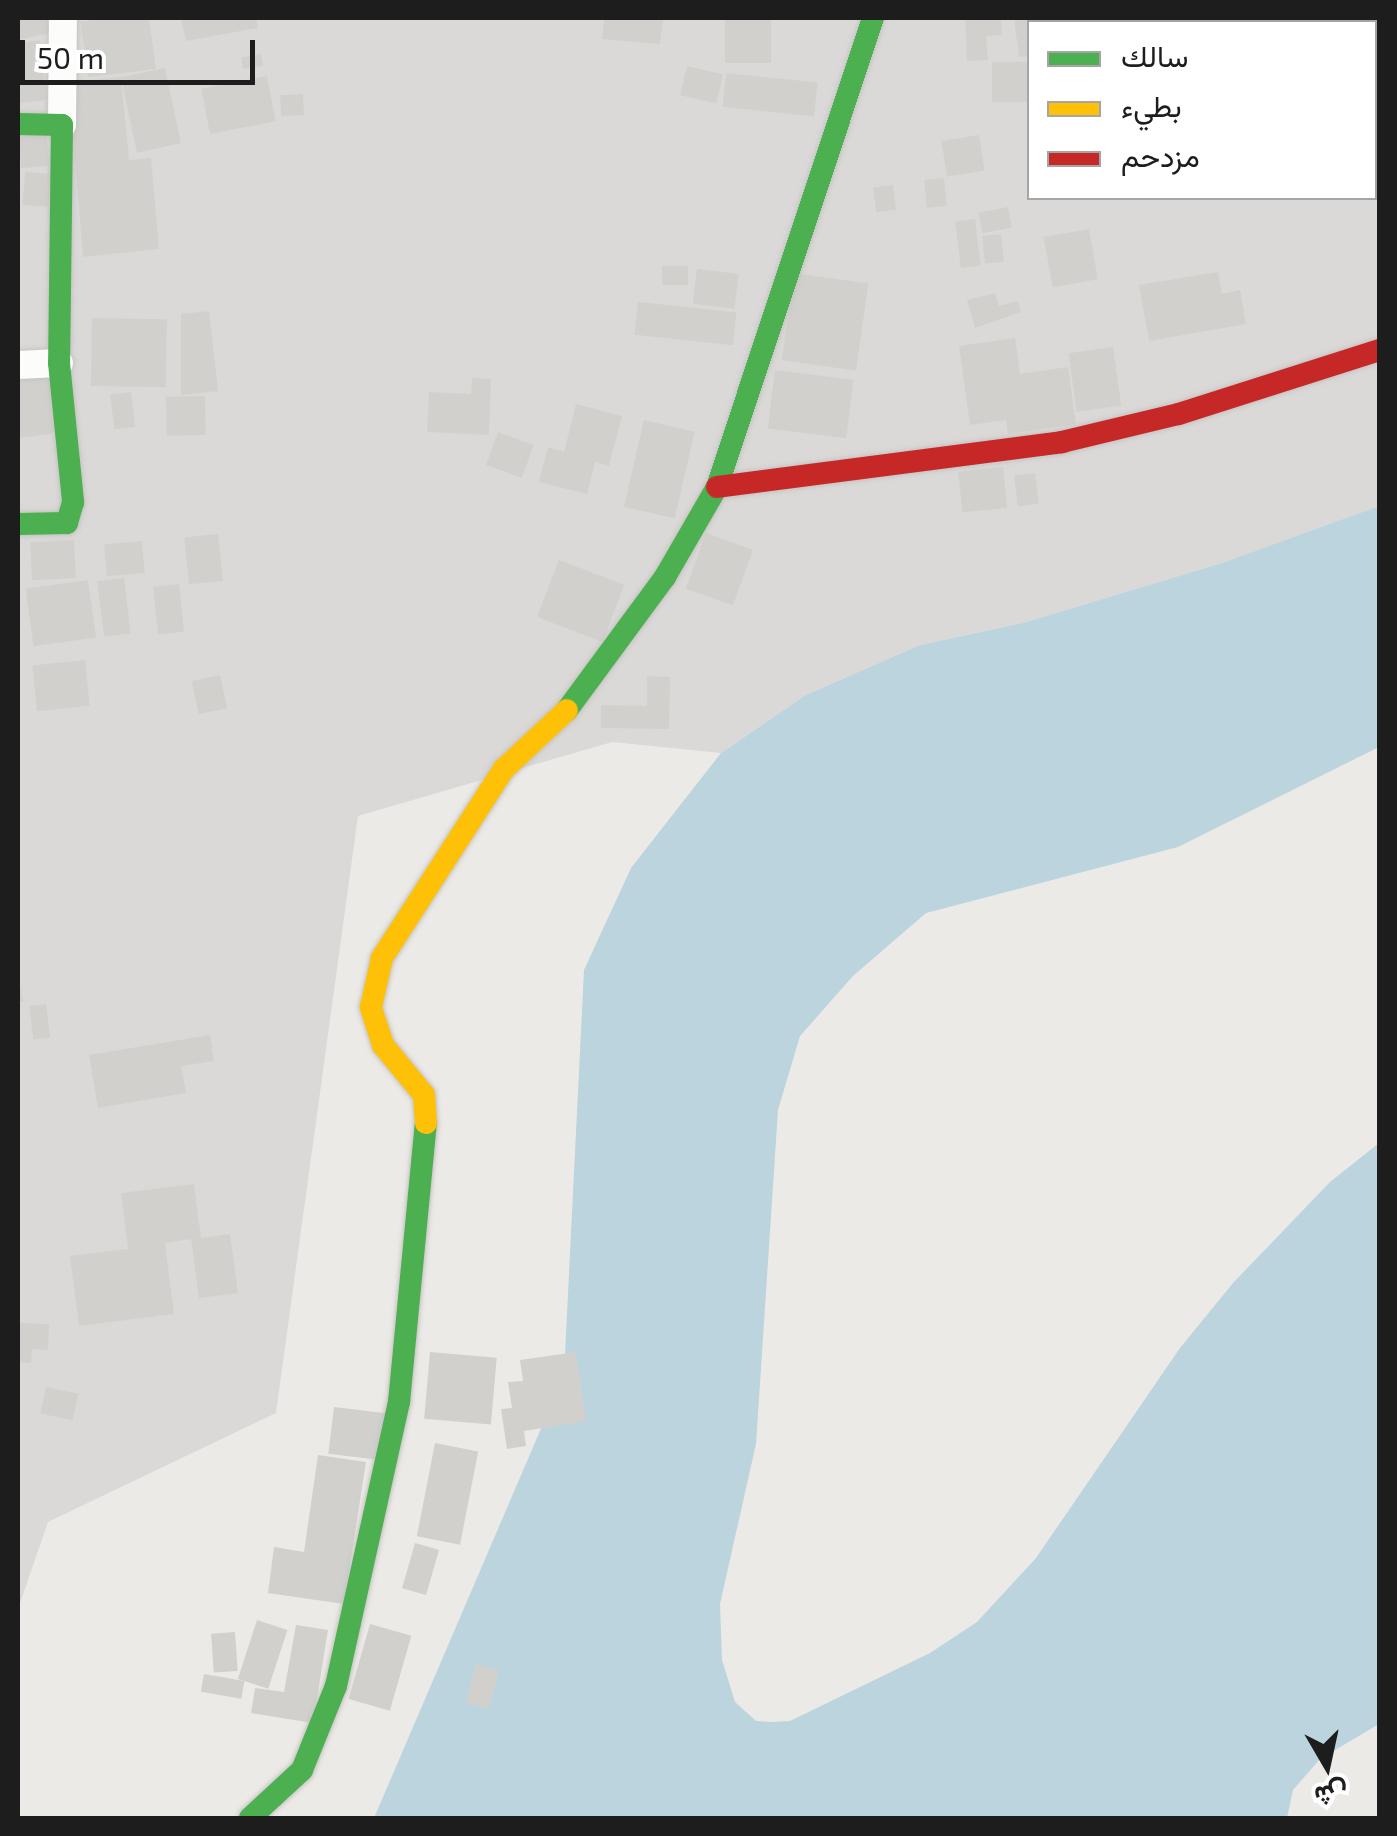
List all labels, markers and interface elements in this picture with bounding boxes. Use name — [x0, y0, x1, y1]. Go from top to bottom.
scale bar — [25, 20, 260, 82]
legend — [1027, 20, 1377, 200]
text: سالك — [1121, 37, 1188, 73]
text: 50 m — [37, 39, 104, 75]
text: بطيء — [1121, 87, 1182, 123]
text: مزدحم — [1121, 137, 1200, 173]
north arrow — [1277, 1716, 1377, 1816]
text: ش — [1312, 1776, 1351, 1815]

